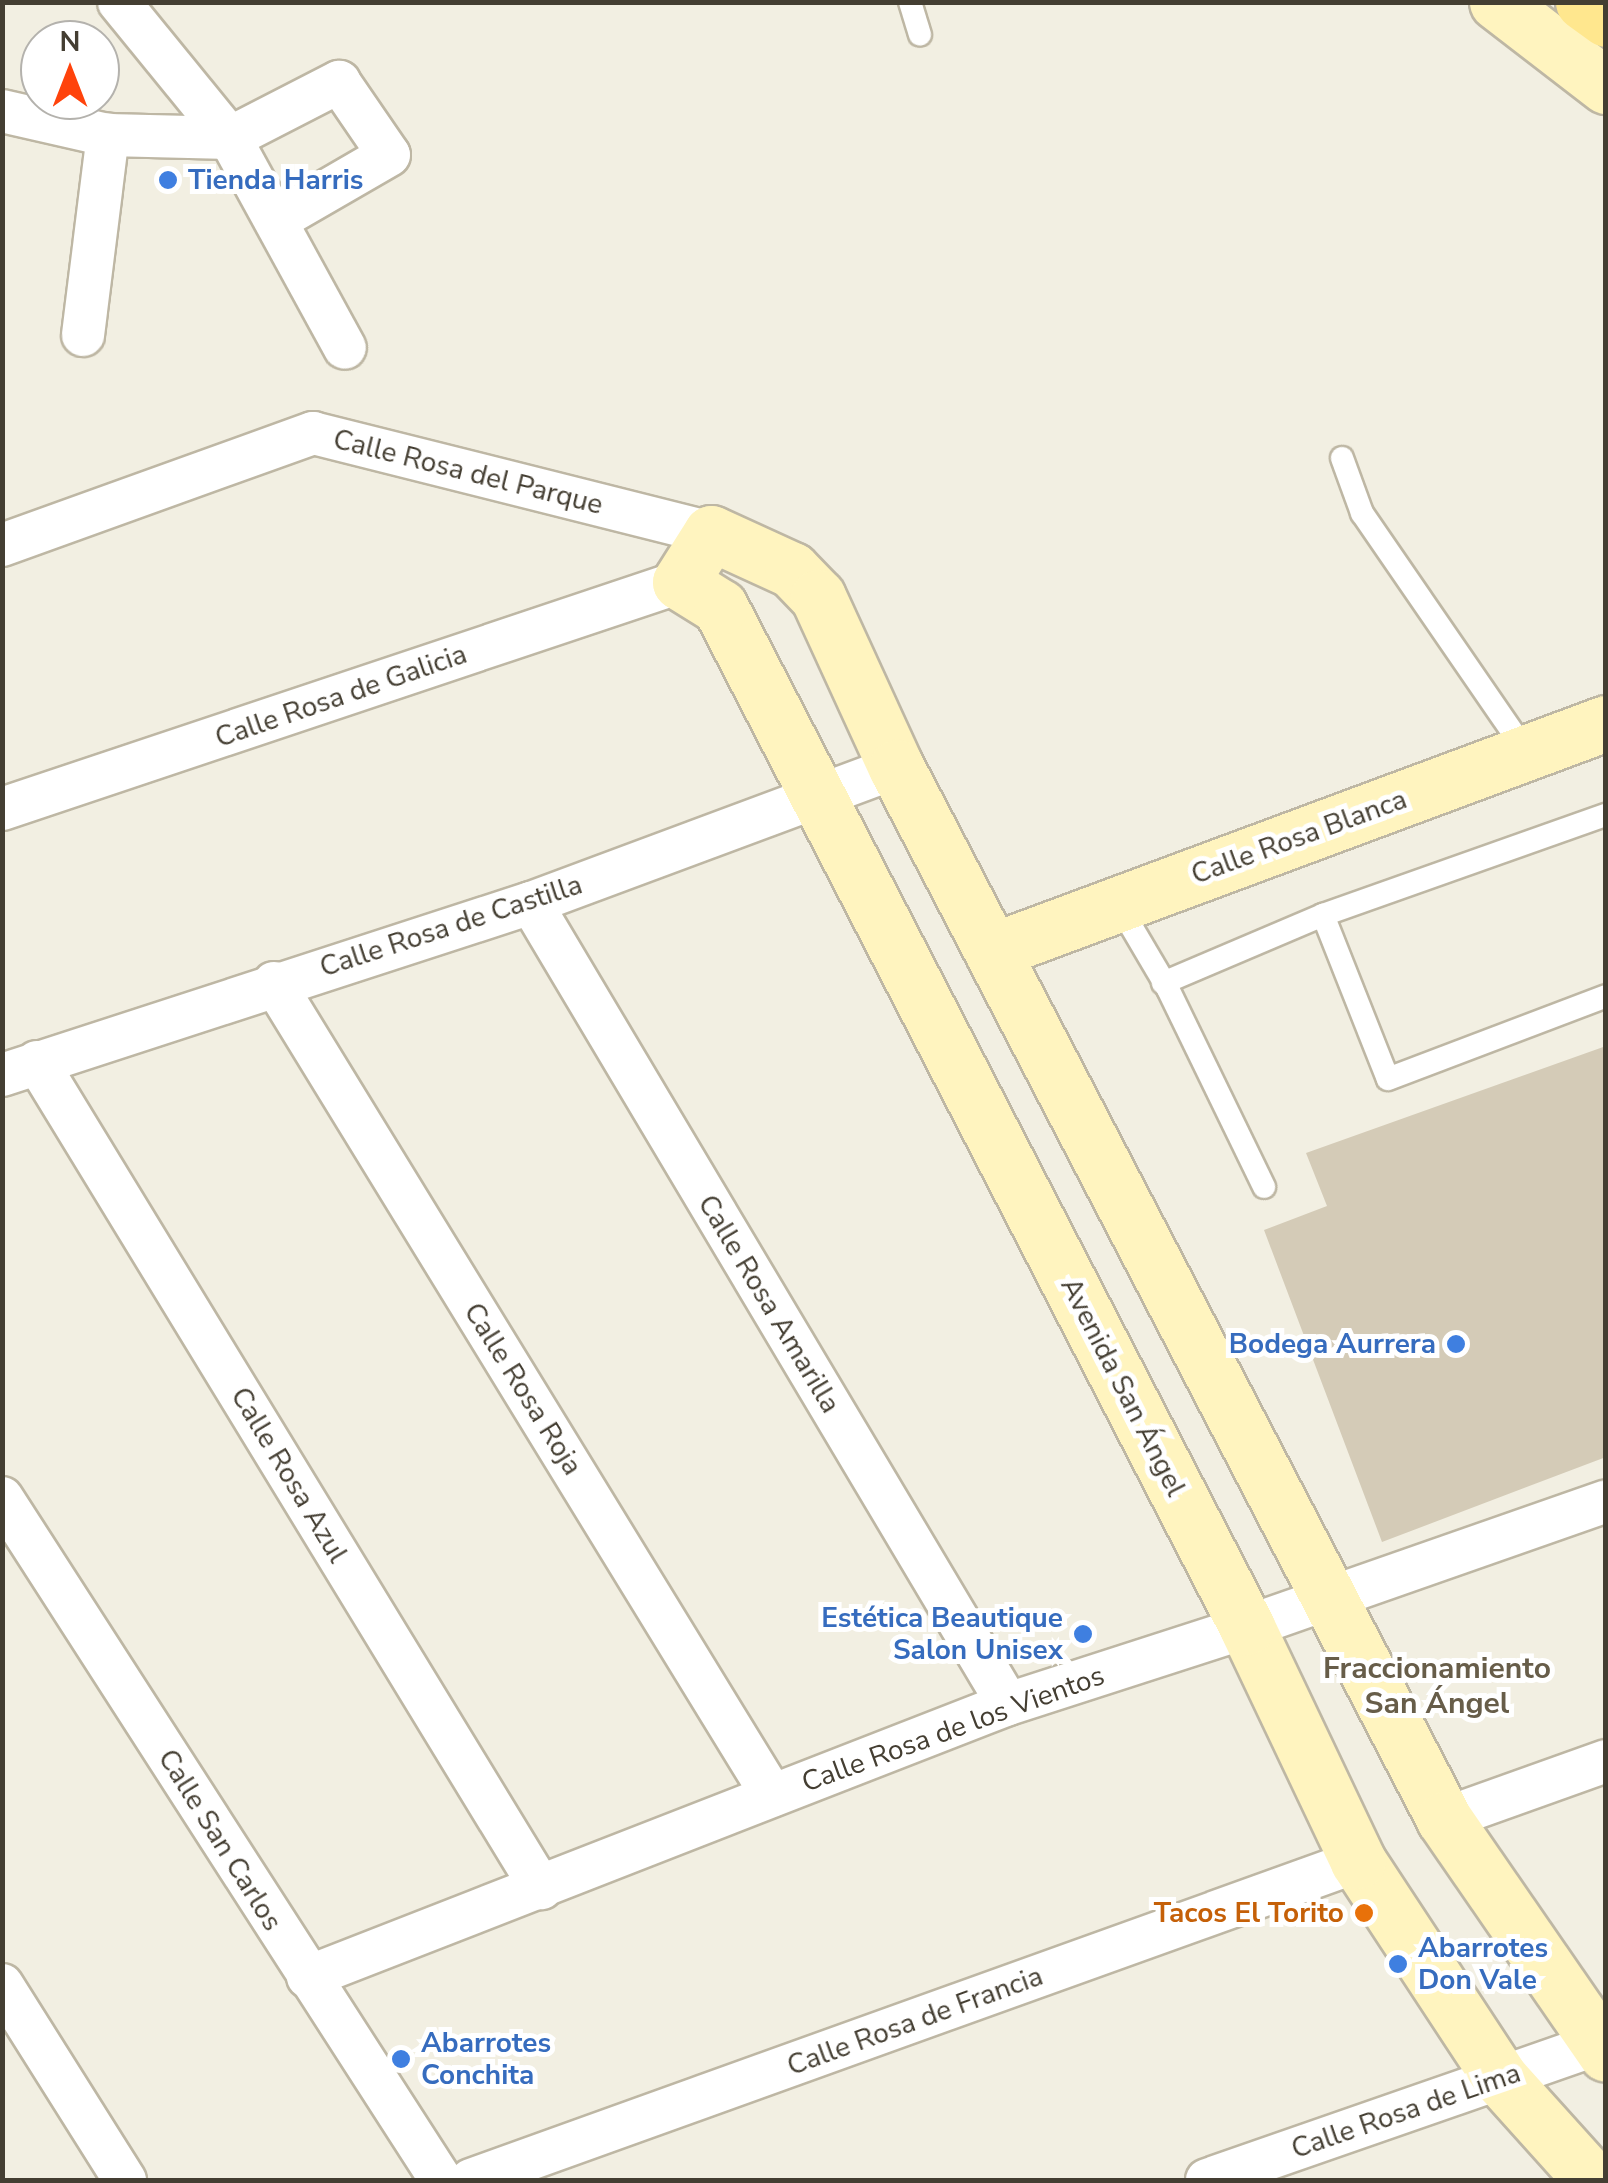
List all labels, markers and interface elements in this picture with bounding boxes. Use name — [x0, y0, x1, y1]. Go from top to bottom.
north arrow — [20, 20, 120, 120]
text: N — [60, 23, 80, 61]
place label: Tienda Harris — [188, 163, 363, 197]
marker: Tienda Harris — [157, 169, 179, 191]
street label: Calle Rosa del Parque — [330, 422, 606, 522]
street label: Calle Rosa de Galicia — [211, 637, 471, 755]
street label: Calle Rosa Blanca — [1187, 782, 1411, 892]
street label: Calle Rosa de Castilla — [316, 868, 586, 984]
street label: Calle Rosa Amarilla — [691, 1189, 847, 1419]
street label: Avenida San Ángel — [1053, 1272, 1193, 1502]
street label: Calle Rosa Roja — [457, 1297, 589, 1481]
place label: Bodega Aurrera — [1229, 1327, 1436, 1361]
marker: Bodega Aurrera — [1445, 1333, 1467, 1355]
street label: Calle Rosa Azul — [223, 1381, 355, 1569]
place label: Estética Beautique Salon Unisex — [821, 1601, 1063, 1667]
marker: Estética Beautique Salon Unisex — [1072, 1623, 1094, 1645]
district label: Fraccionamiento San Ángel — [1323, 1651, 1551, 1722]
street label: Calle Rosa de los Vientos — [797, 1659, 1109, 1799]
street label: Calle San Carlos — [151, 1743, 289, 1937]
place label: Tacos El Torito — [1154, 1896, 1344, 1930]
marker: Tacos El Torito — [1353, 1902, 1375, 1924]
place label: Abarrotes Don Vale — [1418, 1931, 1548, 1997]
marker: Abarrotes Don Vale — [1387, 1953, 1409, 1975]
street label: Calle Rosa de Francia — [783, 1959, 1047, 2083]
place label: Abarrotes Conchita — [421, 2026, 551, 2092]
marker: Abarrotes Conchita — [390, 2048, 412, 2070]
street label: Calle Rosa de Lima — [1287, 2056, 1525, 2166]

